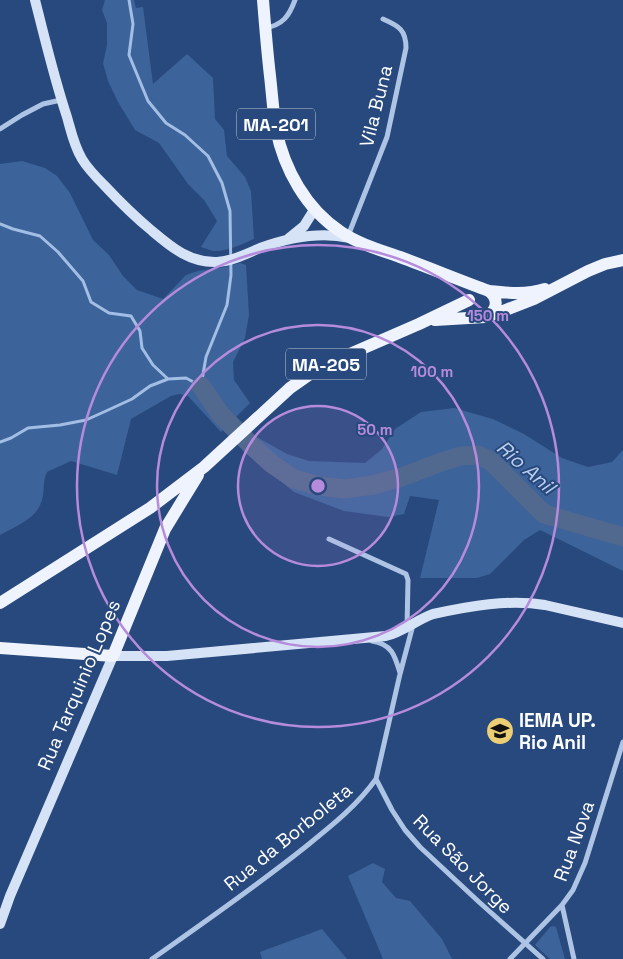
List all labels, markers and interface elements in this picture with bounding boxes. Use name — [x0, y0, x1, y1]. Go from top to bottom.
street label: Vila Buna — [354, 62, 398, 150]
road number: MA-201 — [237, 108, 315, 140]
text: 150 m — [467, 306, 509, 325]
road number: MA-205 — [286, 348, 366, 379]
text: 100 m — [411, 362, 453, 381]
text: 50 m — [357, 420, 393, 439]
water label: Rio Anil — [491, 434, 562, 501]
centre of rings — [309, 477, 327, 495]
street label: Rua Tarquinio Lopes — [32, 596, 126, 774]
place label: IEMA UP. Rio Anil — [519, 708, 596, 755]
school or university icon: IEMA UP. Rio Anil — [485, 716, 515, 746]
street label: Rua da Borboleta — [219, 778, 357, 896]
street label: Rua Nova — [548, 797, 600, 885]
street label: Rua São Jorge — [408, 809, 518, 919]

